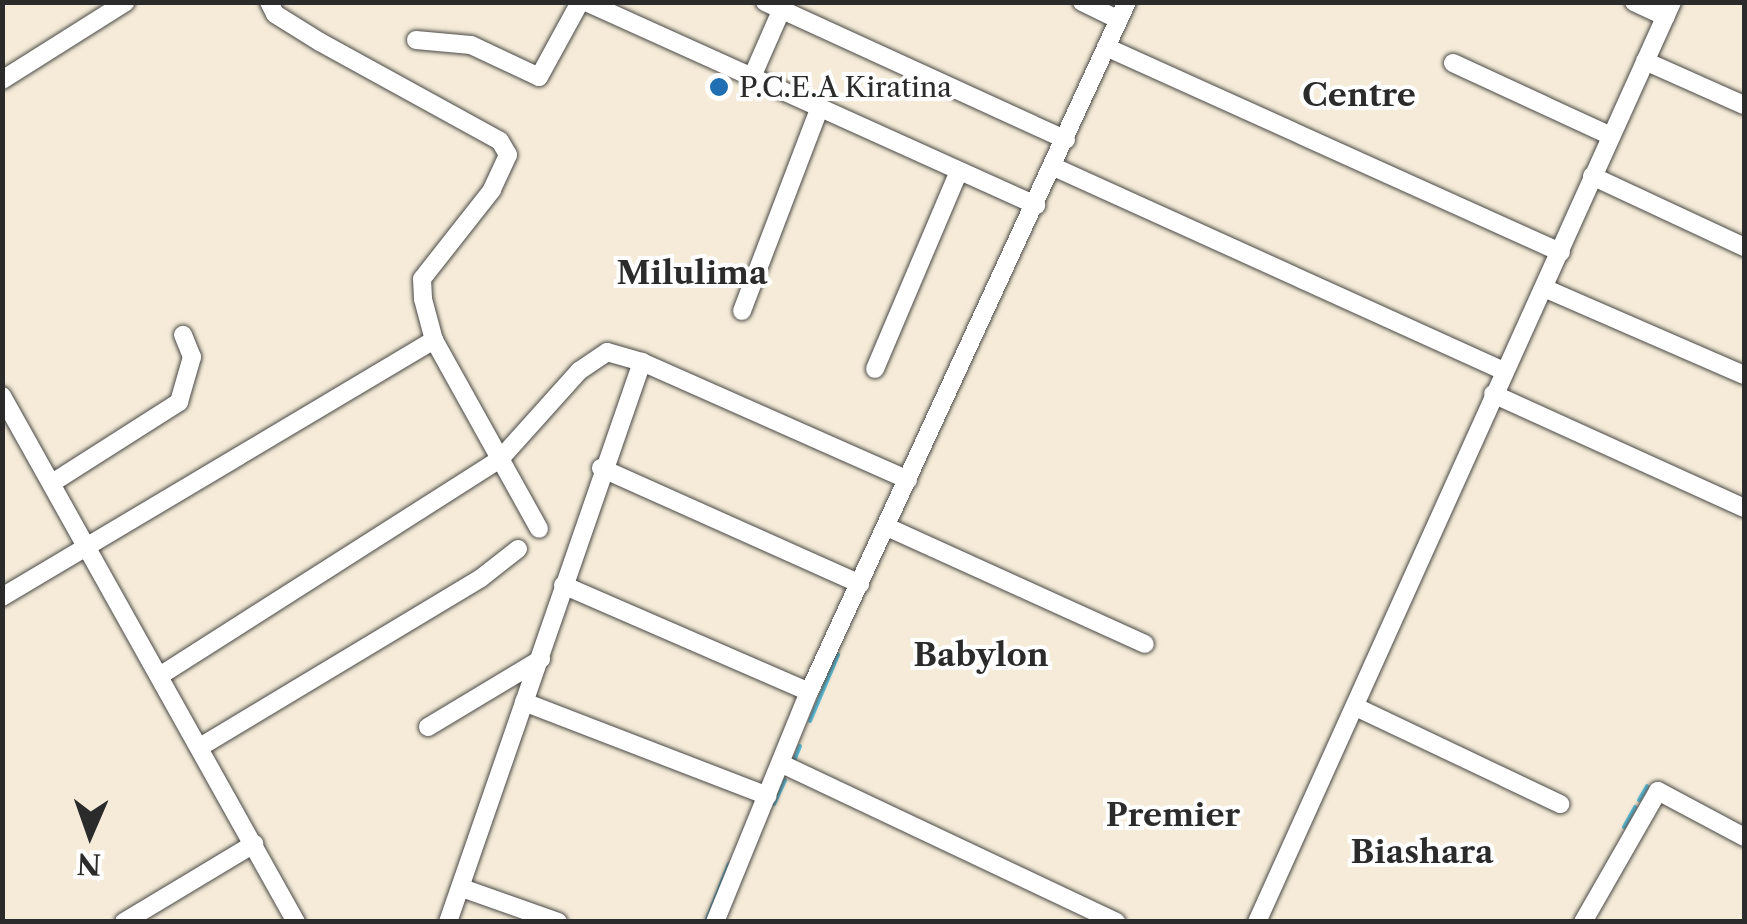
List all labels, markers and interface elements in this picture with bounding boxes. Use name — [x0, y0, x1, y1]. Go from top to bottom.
place label: P.C.E.A Kiratina — [739, 70, 953, 104]
marker: P.C.E.A Kiratina — [708, 76, 730, 98]
district label: Centre — [1302, 76, 1416, 114]
district label: Milulima — [617, 254, 767, 292]
district label: Babylon — [913, 636, 1049, 674]
north arrow — [40, 784, 140, 884]
district label: Premier — [1106, 796, 1240, 834]
district label: Biashara — [1351, 833, 1493, 871]
text: N — [76, 847, 102, 881]

